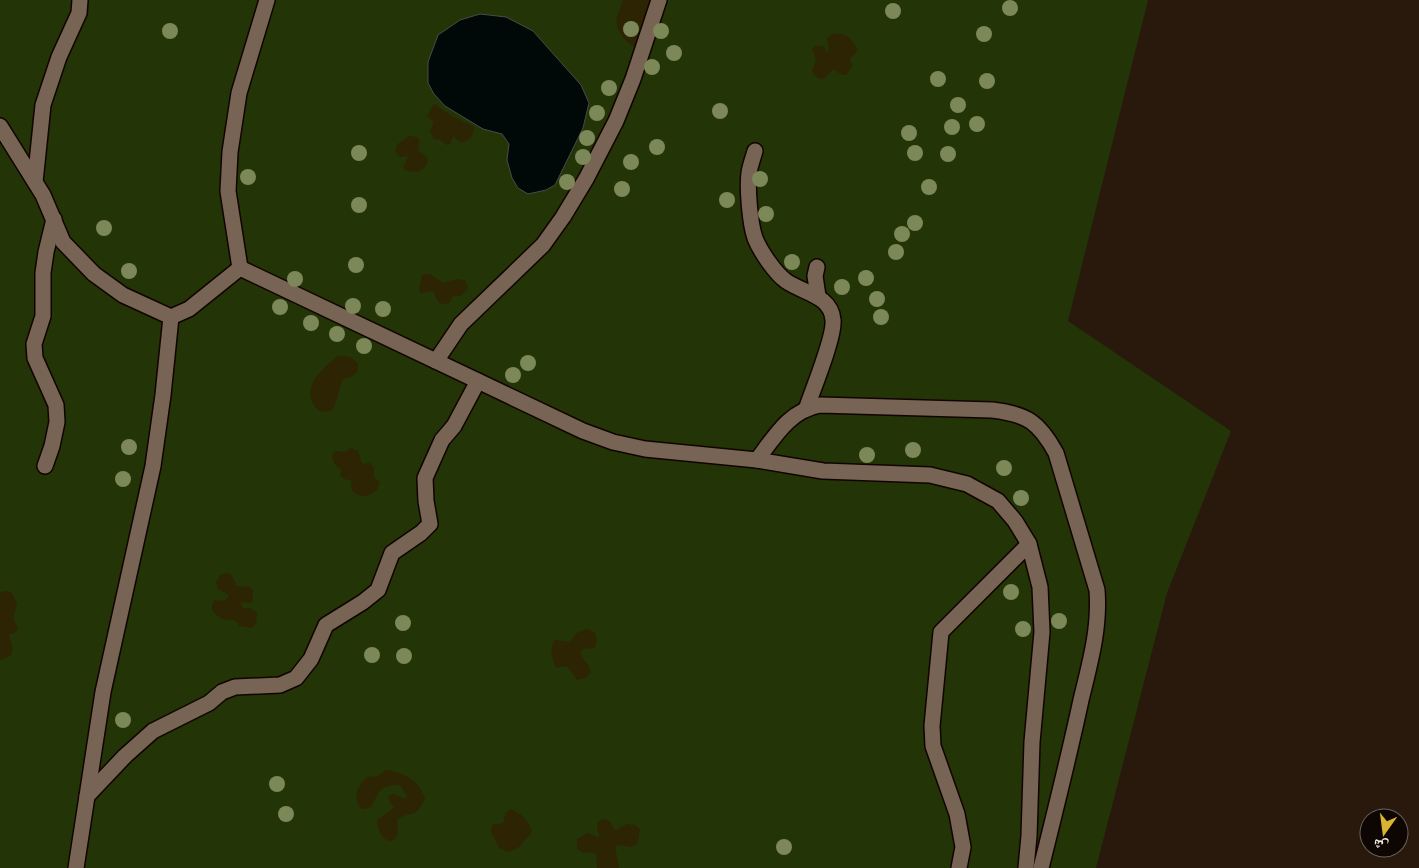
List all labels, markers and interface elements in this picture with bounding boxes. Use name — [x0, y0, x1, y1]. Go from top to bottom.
north arrow — [1359, 808, 1409, 858]
text: ش — [1372, 835, 1390, 855]

